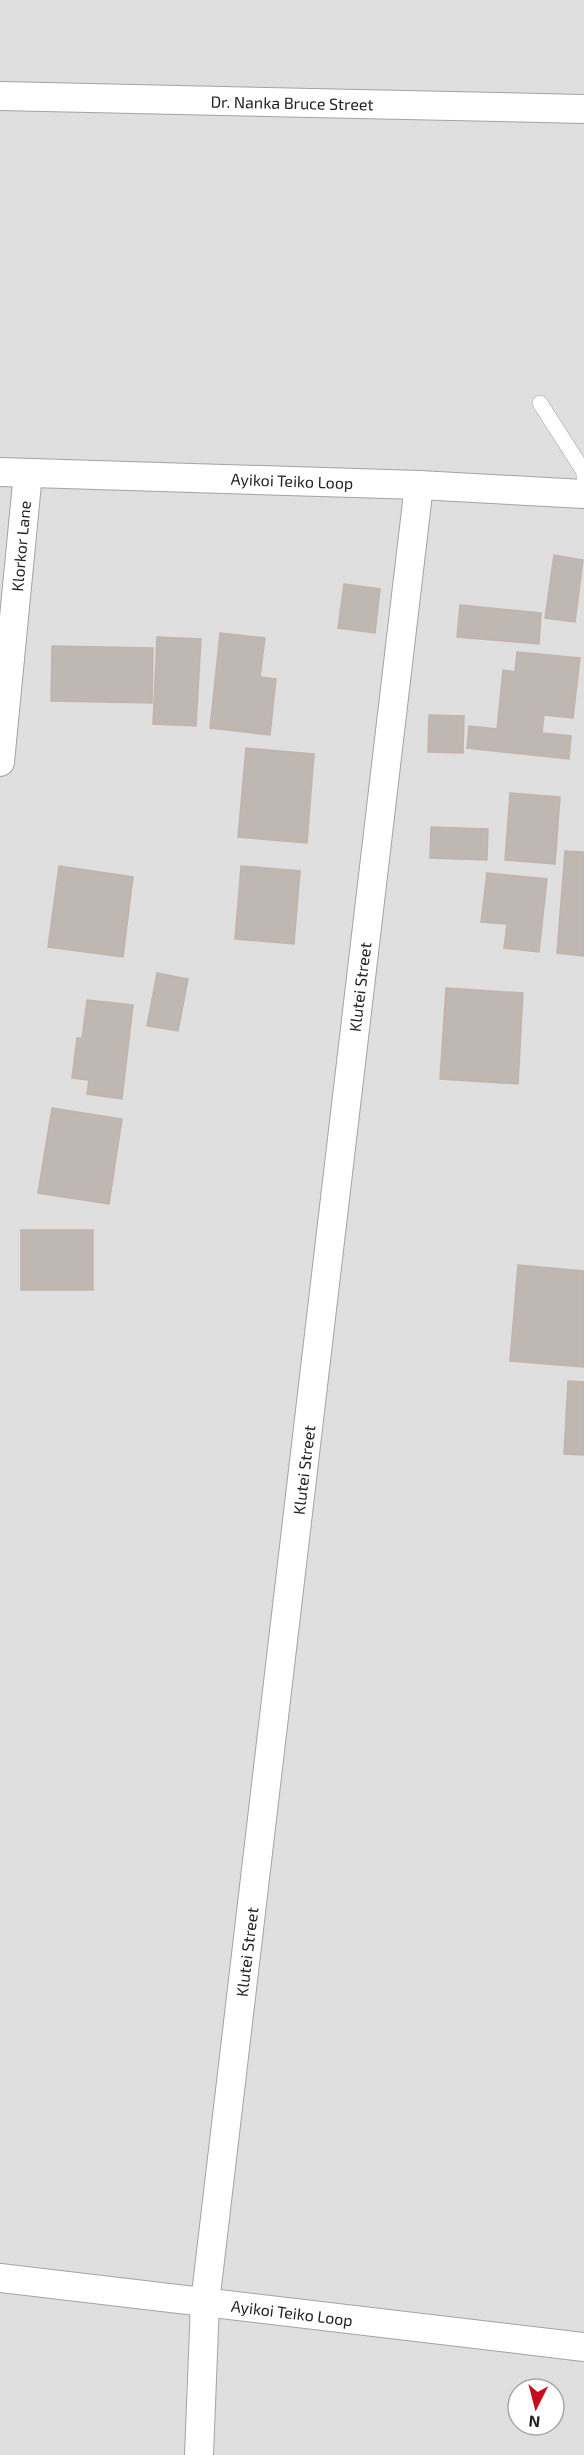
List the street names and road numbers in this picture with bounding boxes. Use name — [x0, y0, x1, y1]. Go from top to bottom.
street label: Dr. Nanka Bruce Street — [210, 92, 374, 113]
street label: Ayikoi Teiko Loop — [230, 469, 354, 492]
street label: Klorkor Lane — [7, 500, 34, 592]
street label: Klutei Street — [345, 941, 374, 1033]
street label: Klutei Street — [289, 1424, 318, 1516]
street label: Klutei Street — [232, 1906, 261, 1998]
street label: Ayikoi Teiko Loop — [230, 2296, 354, 2329]

